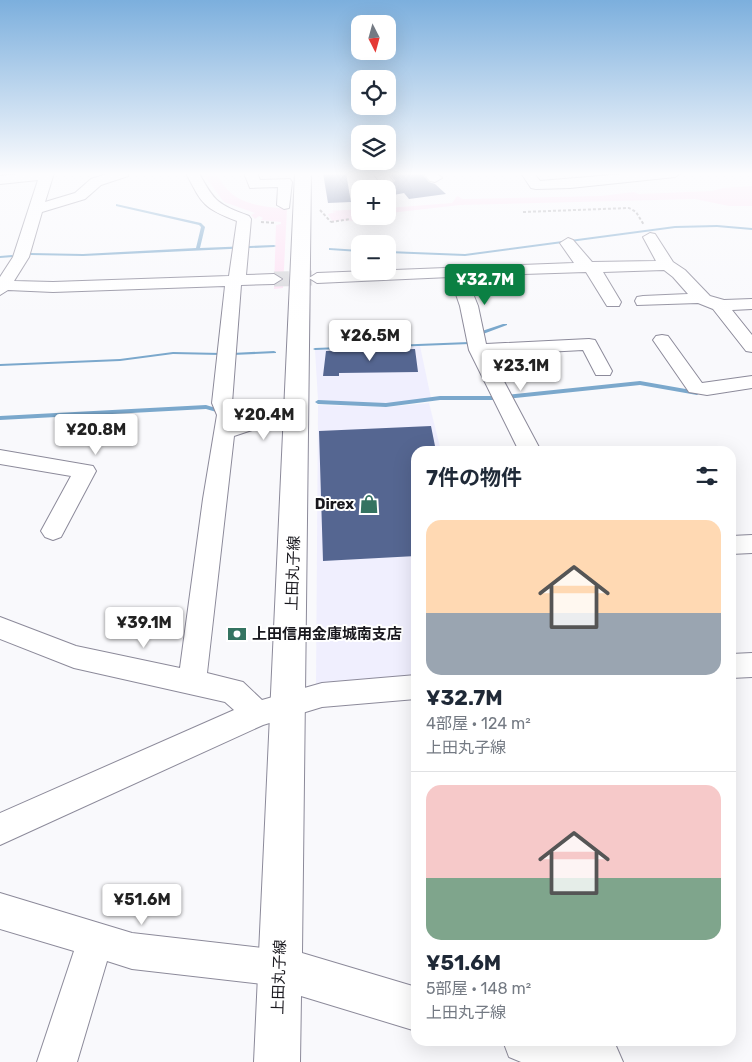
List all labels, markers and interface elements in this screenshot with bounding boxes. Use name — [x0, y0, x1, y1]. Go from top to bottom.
north arrow — [351, 15, 396, 60]
map controls — [351, 15, 396, 280]
button: locate — [351, 70, 396, 115]
button: layers — [351, 125, 396, 170]
button: + — [351, 180, 396, 225]
button: − — [351, 235, 396, 280]
pin: ¥32.7M — [444, 264, 526, 306]
text: ¥32.7M — [456, 270, 514, 289]
pin: ¥26.5M — [329, 320, 411, 362]
text: ¥26.5M — [340, 326, 400, 345]
pin: ¥23.1M — [480, 350, 562, 392]
text: ¥23.1M — [493, 356, 549, 375]
pin: ¥20.4M — [223, 398, 305, 441]
text: ¥20.4M — [234, 405, 294, 424]
pin: ¥20.8M — [55, 414, 137, 456]
text: ¥20.8M — [66, 420, 126, 439]
icon: filters — [693, 462, 721, 490]
text: 7件の物件 — [426, 465, 522, 490]
shop icon: Direx — [358, 493, 380, 515]
place label: Direx — [315, 495, 354, 513]
street label: 上田丸子線 — [283, 535, 303, 611]
icon: home — [529, 552, 619, 642]
pin: ¥39.1M — [103, 606, 185, 649]
text: ¥39.1M — [116, 613, 172, 632]
bank icon: 上田信用金庫城南支店 — [226, 623, 248, 645]
place label: 上田信用金庫城南支店 — [252, 625, 402, 643]
text: ¥32.7M — [426, 685, 503, 710]
text: 4部屋 · 124 m² — [426, 714, 531, 733]
text: 上田丸子線 — [426, 738, 506, 757]
icon: home — [529, 818, 619, 908]
pin: ¥51.6M — [101, 884, 183, 926]
text: ¥51.6M — [113, 890, 171, 909]
street label: 上田丸子線 — [269, 939, 289, 1015]
text: ¥51.6M — [426, 950, 501, 975]
text: 5部屋 · 148 m² — [426, 979, 531, 998]
text: 上田丸子線 — [426, 1003, 506, 1022]

